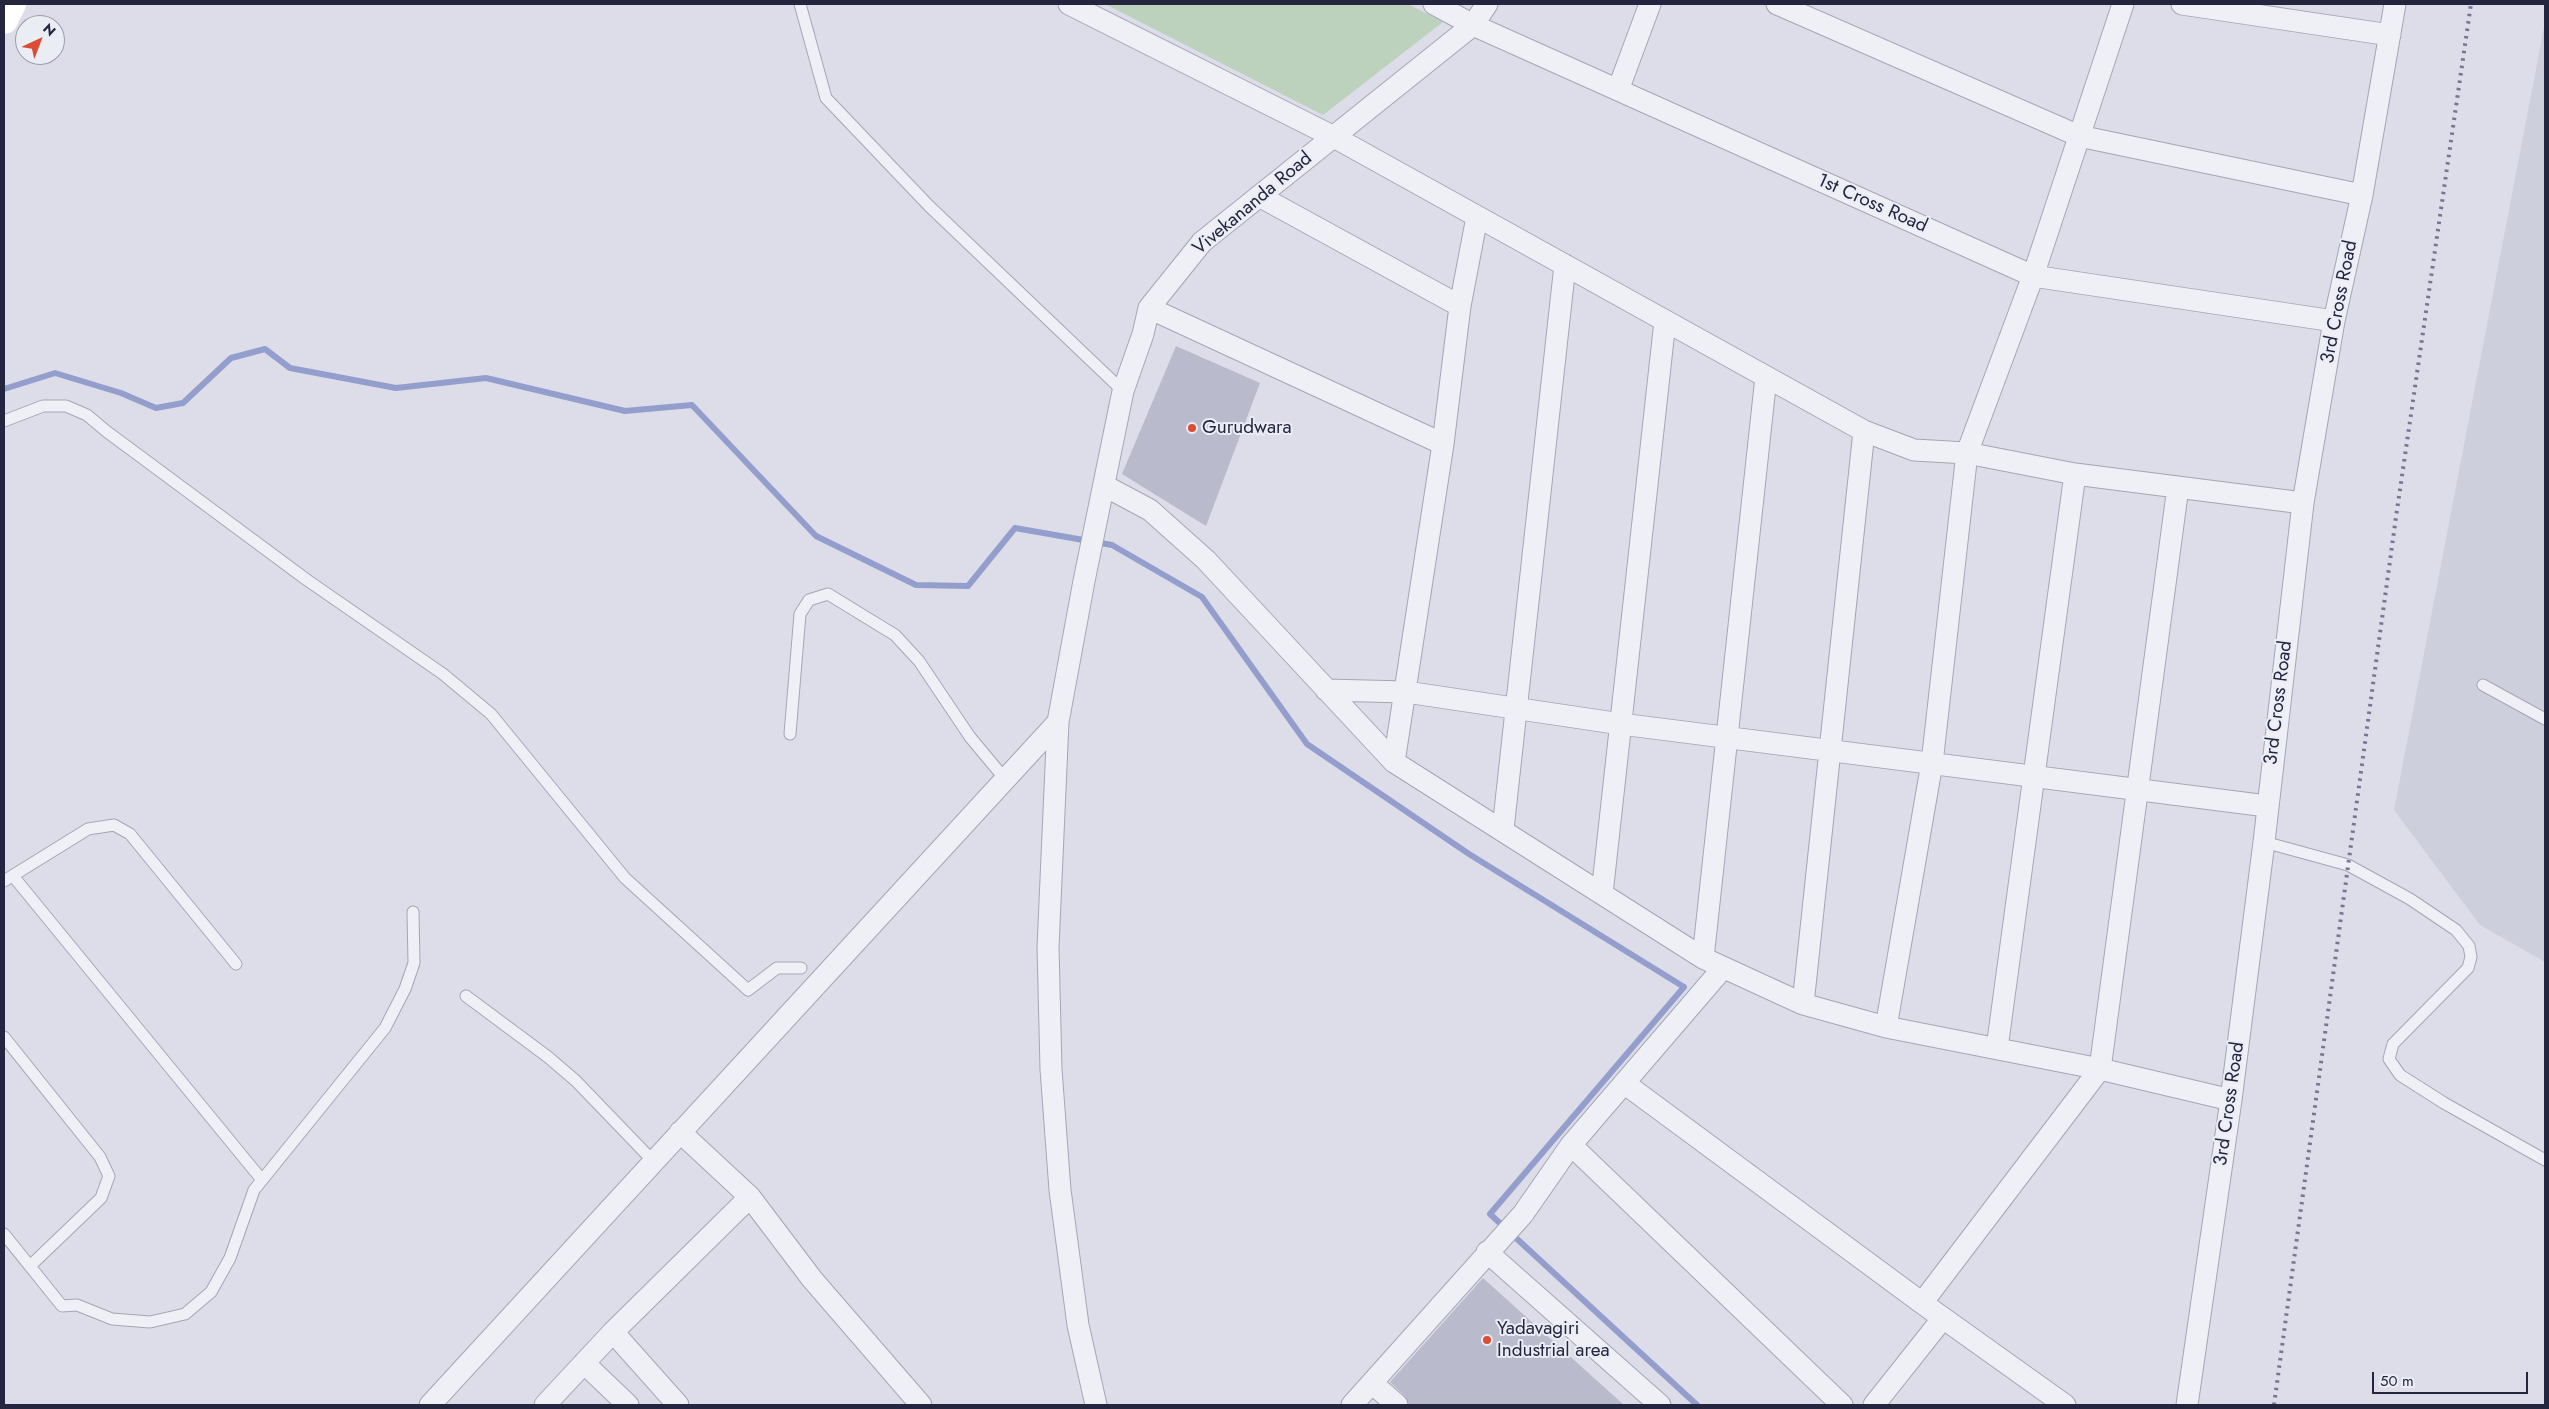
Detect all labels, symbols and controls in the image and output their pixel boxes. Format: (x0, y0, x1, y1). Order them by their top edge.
north arrow (15, 15, 65, 65)
text: N (39, 19, 60, 41)
street label: Vivekananda Road (1189, 148, 1317, 260)
street label: 1st Cross Road (1813, 170, 1931, 238)
street label: 3rd Cross Road (2317, 238, 2363, 366)
place label: Gurudwara (1202, 417, 1292, 439)
marker: Gurudwara (1186, 422, 1198, 434)
street label: 3rd Cross Road (2260, 640, 2298, 766)
street label: 3rd Cross Road (2210, 1041, 2250, 1167)
place label: Yadavagiri Industrial area (1497, 1318, 1610, 1362)
marker: Yadavagiri Industrial area (1481, 1334, 1493, 1346)
scale bar (2374, 1362, 2530, 1394)
text: 50 m (2380, 1370, 2414, 1392)

